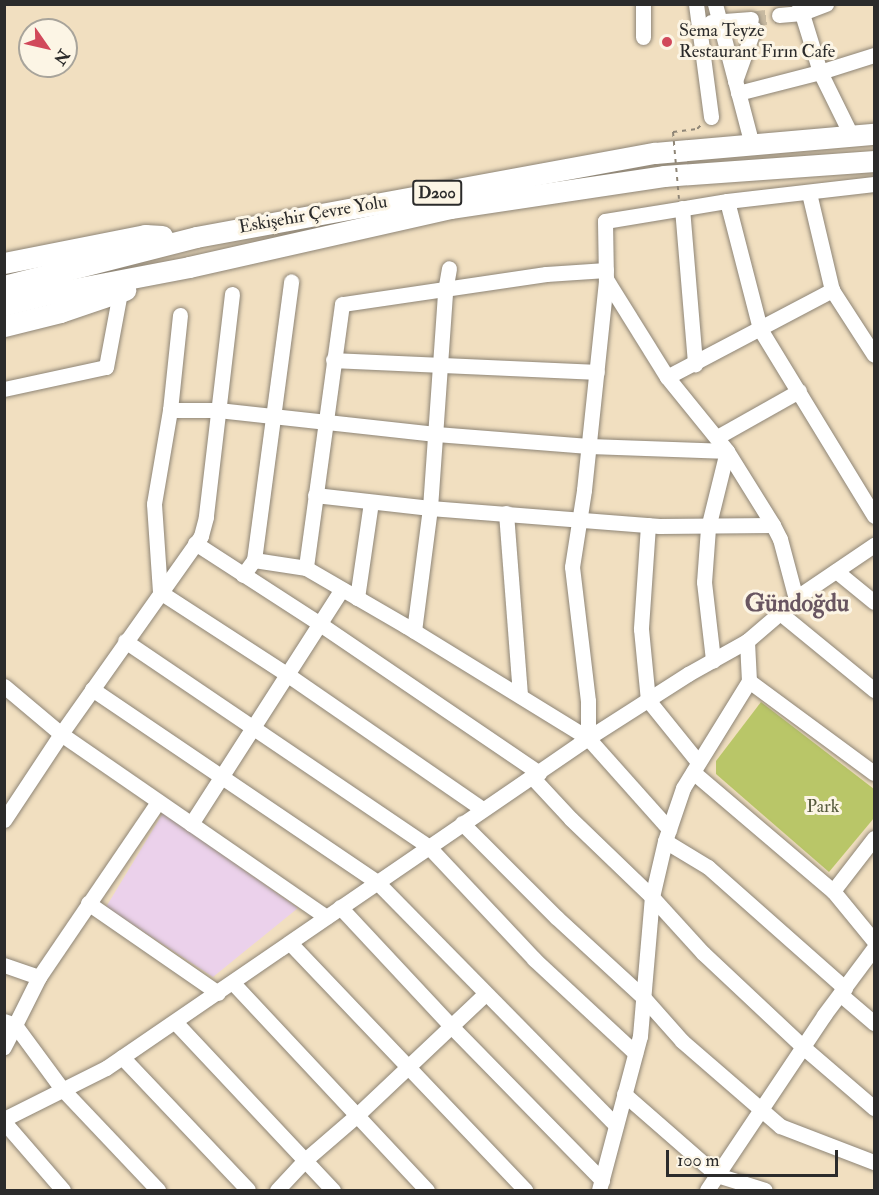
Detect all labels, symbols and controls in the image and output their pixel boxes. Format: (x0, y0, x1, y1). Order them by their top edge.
north arrow (18, 18, 78, 78)
place label: Sema Teyze Restaurant Fırın Cafe (679, 21, 835, 63)
marker: Sema Teyze Restaurant Fırın Cafe (660, 35, 674, 49)
text: N (49, 45, 74, 68)
road number: D200 (412, 180, 462, 206)
street label: Eskişehir Çevre Yolu (237, 191, 389, 239)
district label: Gündoğdu (745, 590, 849, 618)
park label: Park (807, 796, 839, 818)
scale bar (669, 1138, 842, 1176)
text: 100 m (677, 1149, 720, 1172)

